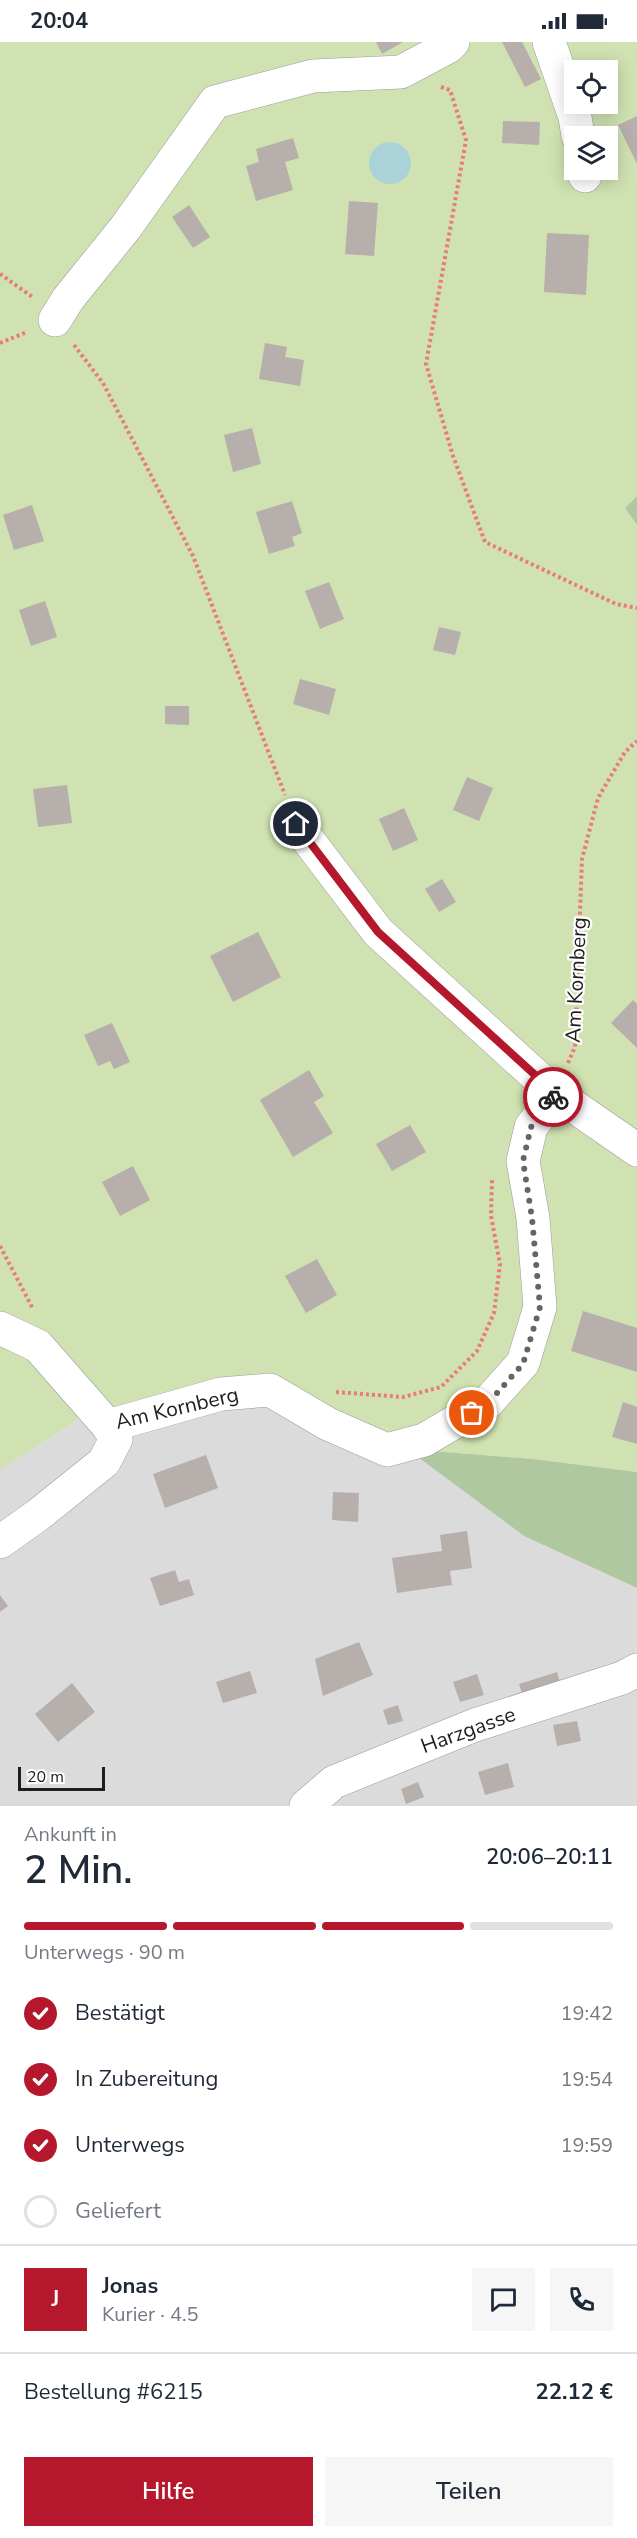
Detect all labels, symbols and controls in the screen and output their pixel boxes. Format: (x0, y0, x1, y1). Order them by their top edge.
text: 20:04 (30, 6, 88, 36)
map controls (564, 60, 618, 180)
button: locate (564, 60, 618, 114)
button: layers (564, 126, 618, 180)
pin (270, 798, 321, 849)
icon: home (279, 807, 312, 840)
street label: Am Kornberg (559, 916, 593, 1044)
courier (523, 1067, 583, 1127)
icon: bike (537, 1081, 570, 1114)
street label: Am Kornberg (113, 1380, 241, 1436)
pin (446, 1387, 497, 1438)
icon: bag (455, 1396, 488, 1429)
street label: Harzgasse (417, 1700, 519, 1760)
scale bar (18, 1764, 105, 1792)
text: 20 m (27, 1766, 64, 1788)
text: Ankunft in (24, 1821, 117, 1848)
text: 20:06–20:11 (486, 1842, 613, 1872)
text: 2 Min. (24, 1844, 132, 1897)
text: Unterwegs · 90 m (24, 1939, 185, 1966)
icon: check (24, 1997, 57, 2030)
text: Bestätigt (75, 1998, 165, 2028)
text: 19:42 (560, 2000, 613, 2027)
icon: check (24, 2063, 57, 2096)
text: In Zubereitung (75, 2064, 218, 2094)
text: 19:54 (560, 2066, 613, 2093)
icon: check (24, 2129, 57, 2162)
text: Unterwegs (75, 2130, 185, 2160)
text: 19:59 (560, 2132, 613, 2159)
text: Geliefert (75, 2196, 161, 2226)
button: chat (472, 2268, 535, 2331)
button: phone (550, 2268, 613, 2331)
text: Jonas (102, 2271, 158, 2301)
text: J (52, 2284, 59, 2314)
text: Kurier · 4.5 (102, 2301, 199, 2328)
text: Bestellung #6215 (24, 2377, 203, 2407)
text: 22.12 € (536, 2377, 613, 2407)
button: Hilfe (24, 2457, 313, 2526)
button: Teilen (325, 2457, 613, 2526)

